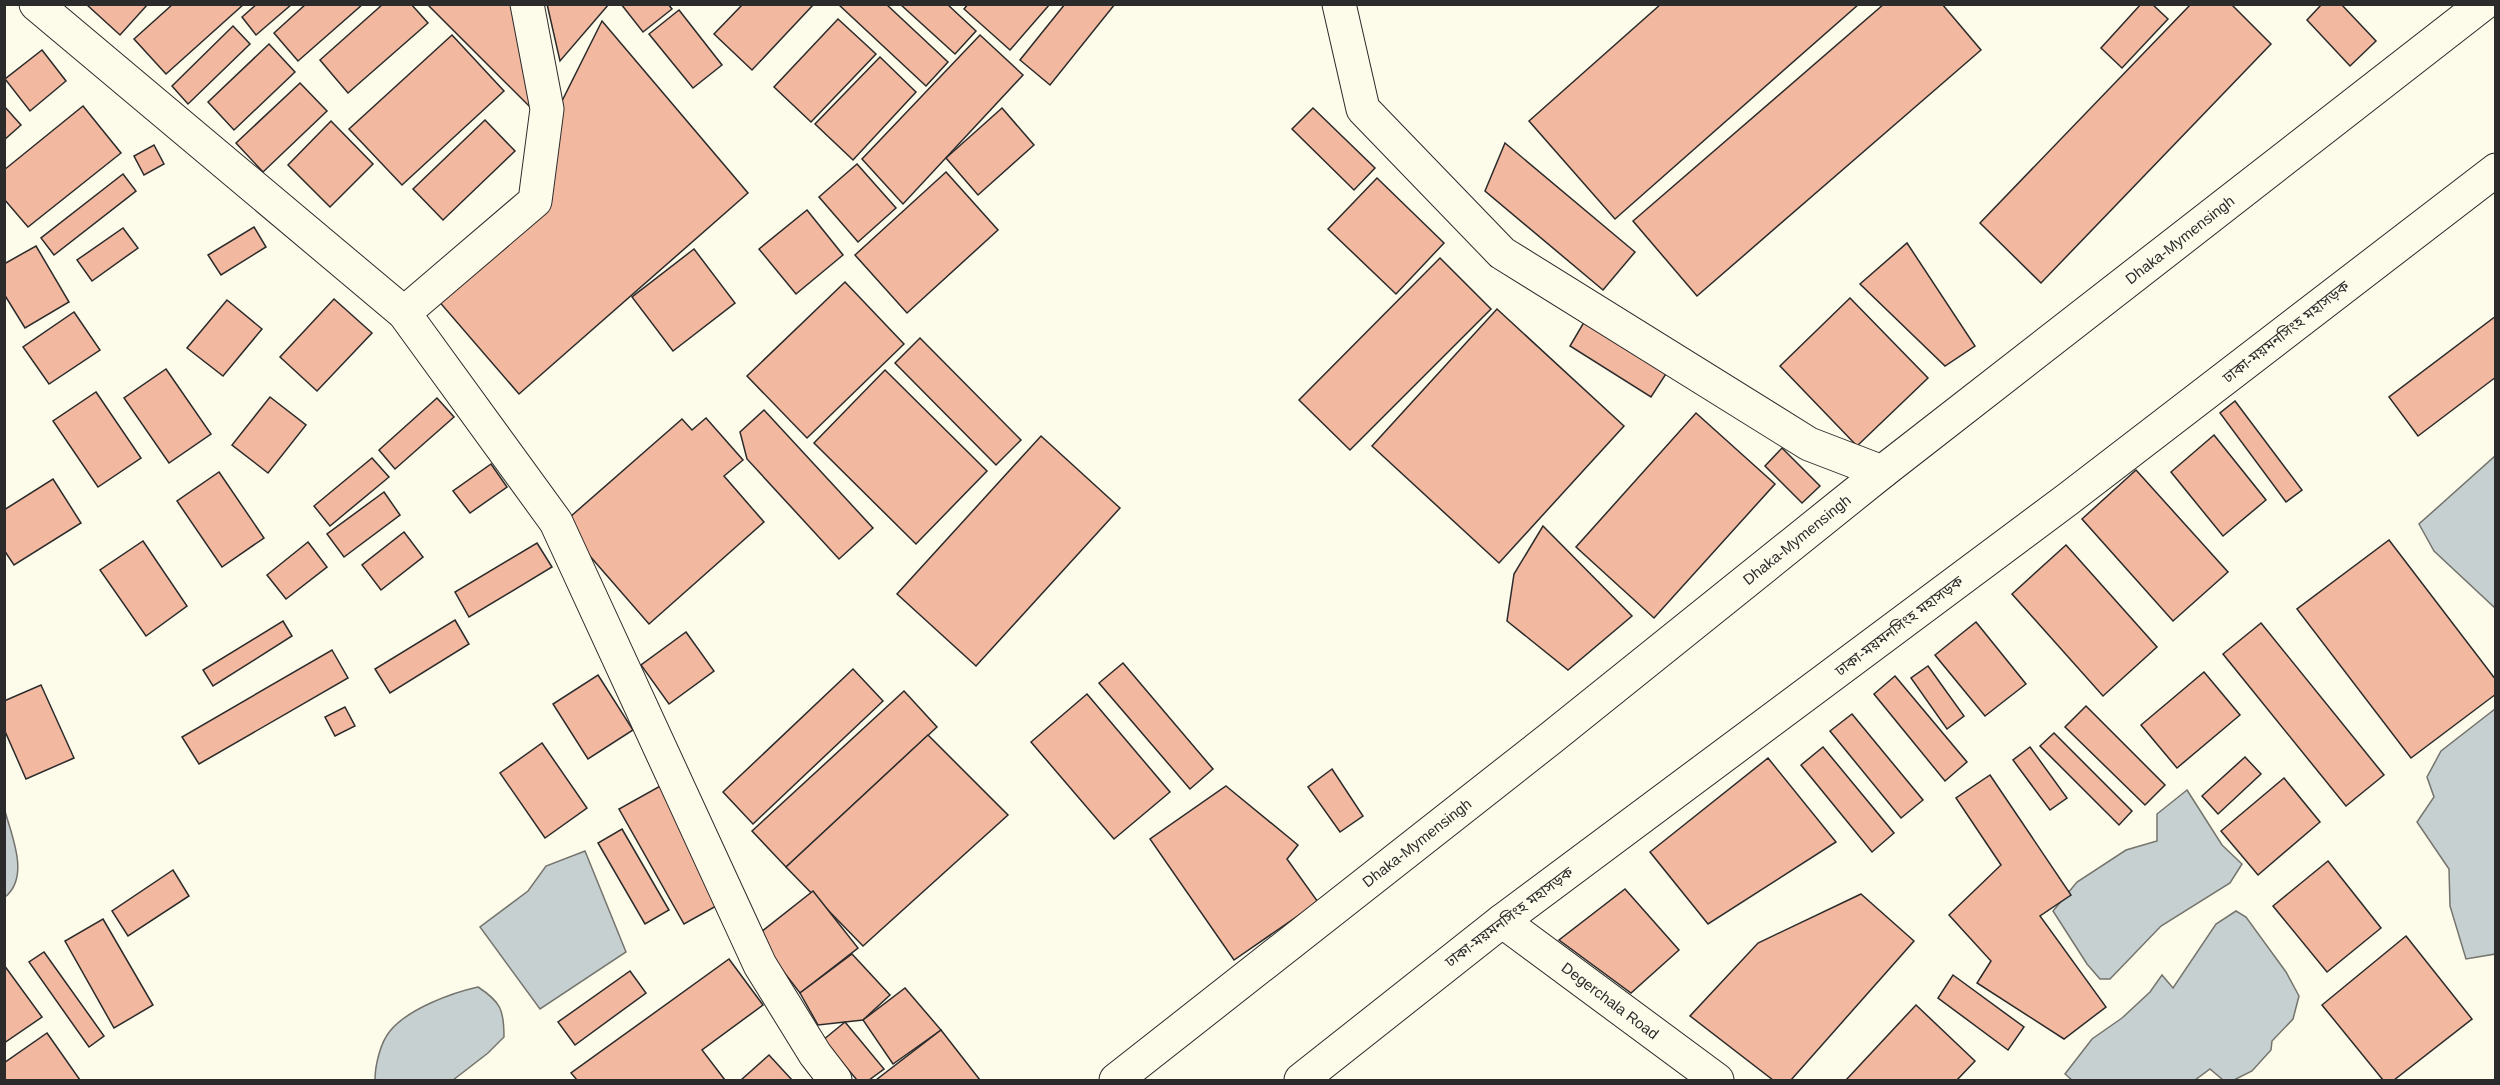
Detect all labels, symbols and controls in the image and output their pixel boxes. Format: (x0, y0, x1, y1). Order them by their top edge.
street label: Dhaka-Mymensingh (2122, 192, 2237, 287)
street label: ঢাকা-ময়মনসিংহ মহাসড়ক (2218, 277, 2353, 387)
street label: Dhaka-Mymensingh (1740, 491, 1854, 588)
street label: ঢাকা-ময়মনসিংহ মহাসড়ক (1831, 571, 1967, 680)
street label: Dhaka-Mymensingh (1359, 795, 1474, 890)
street label: ঢাকা-ময়মনসিংহ মহাসড়ক (1441, 862, 1577, 971)
street label: Degerchala Road (1559, 959, 1662, 1043)

